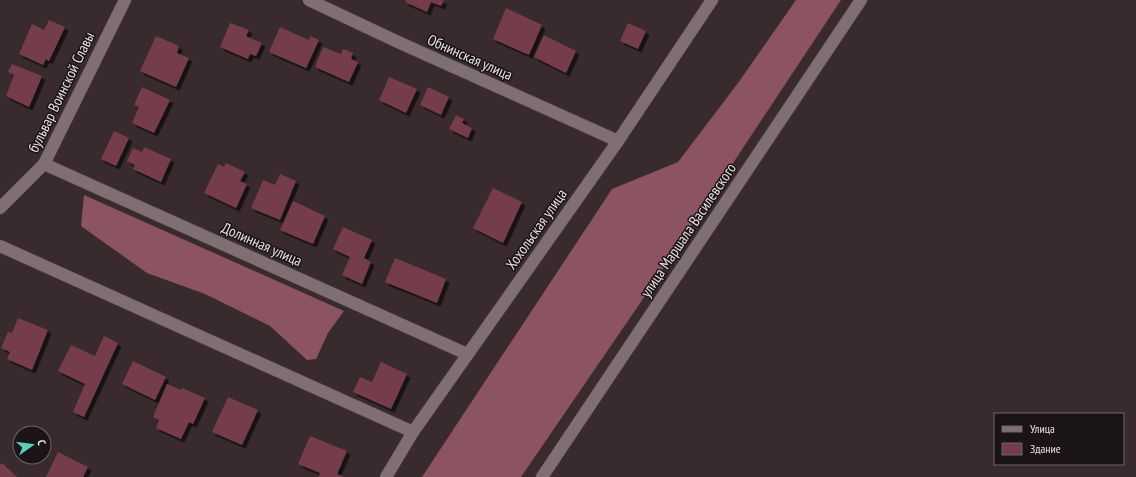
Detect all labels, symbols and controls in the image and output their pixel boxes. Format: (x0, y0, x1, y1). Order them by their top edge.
street label: бульвар Воинской Славы (24, 29, 98, 155)
street label: Обнинская улица (424, 30, 516, 84)
street label: улица Маршала Василевского (636, 159, 740, 301)
street label: Хохольская улица (501, 185, 571, 273)
street label: Долинная улица (219, 218, 305, 270)
legend (994, 413, 1124, 465)
text: Улица (1030, 421, 1055, 436)
north arrow (12, 425, 52, 465)
text: С (34, 438, 49, 447)
text: Здание (1030, 441, 1061, 456)

